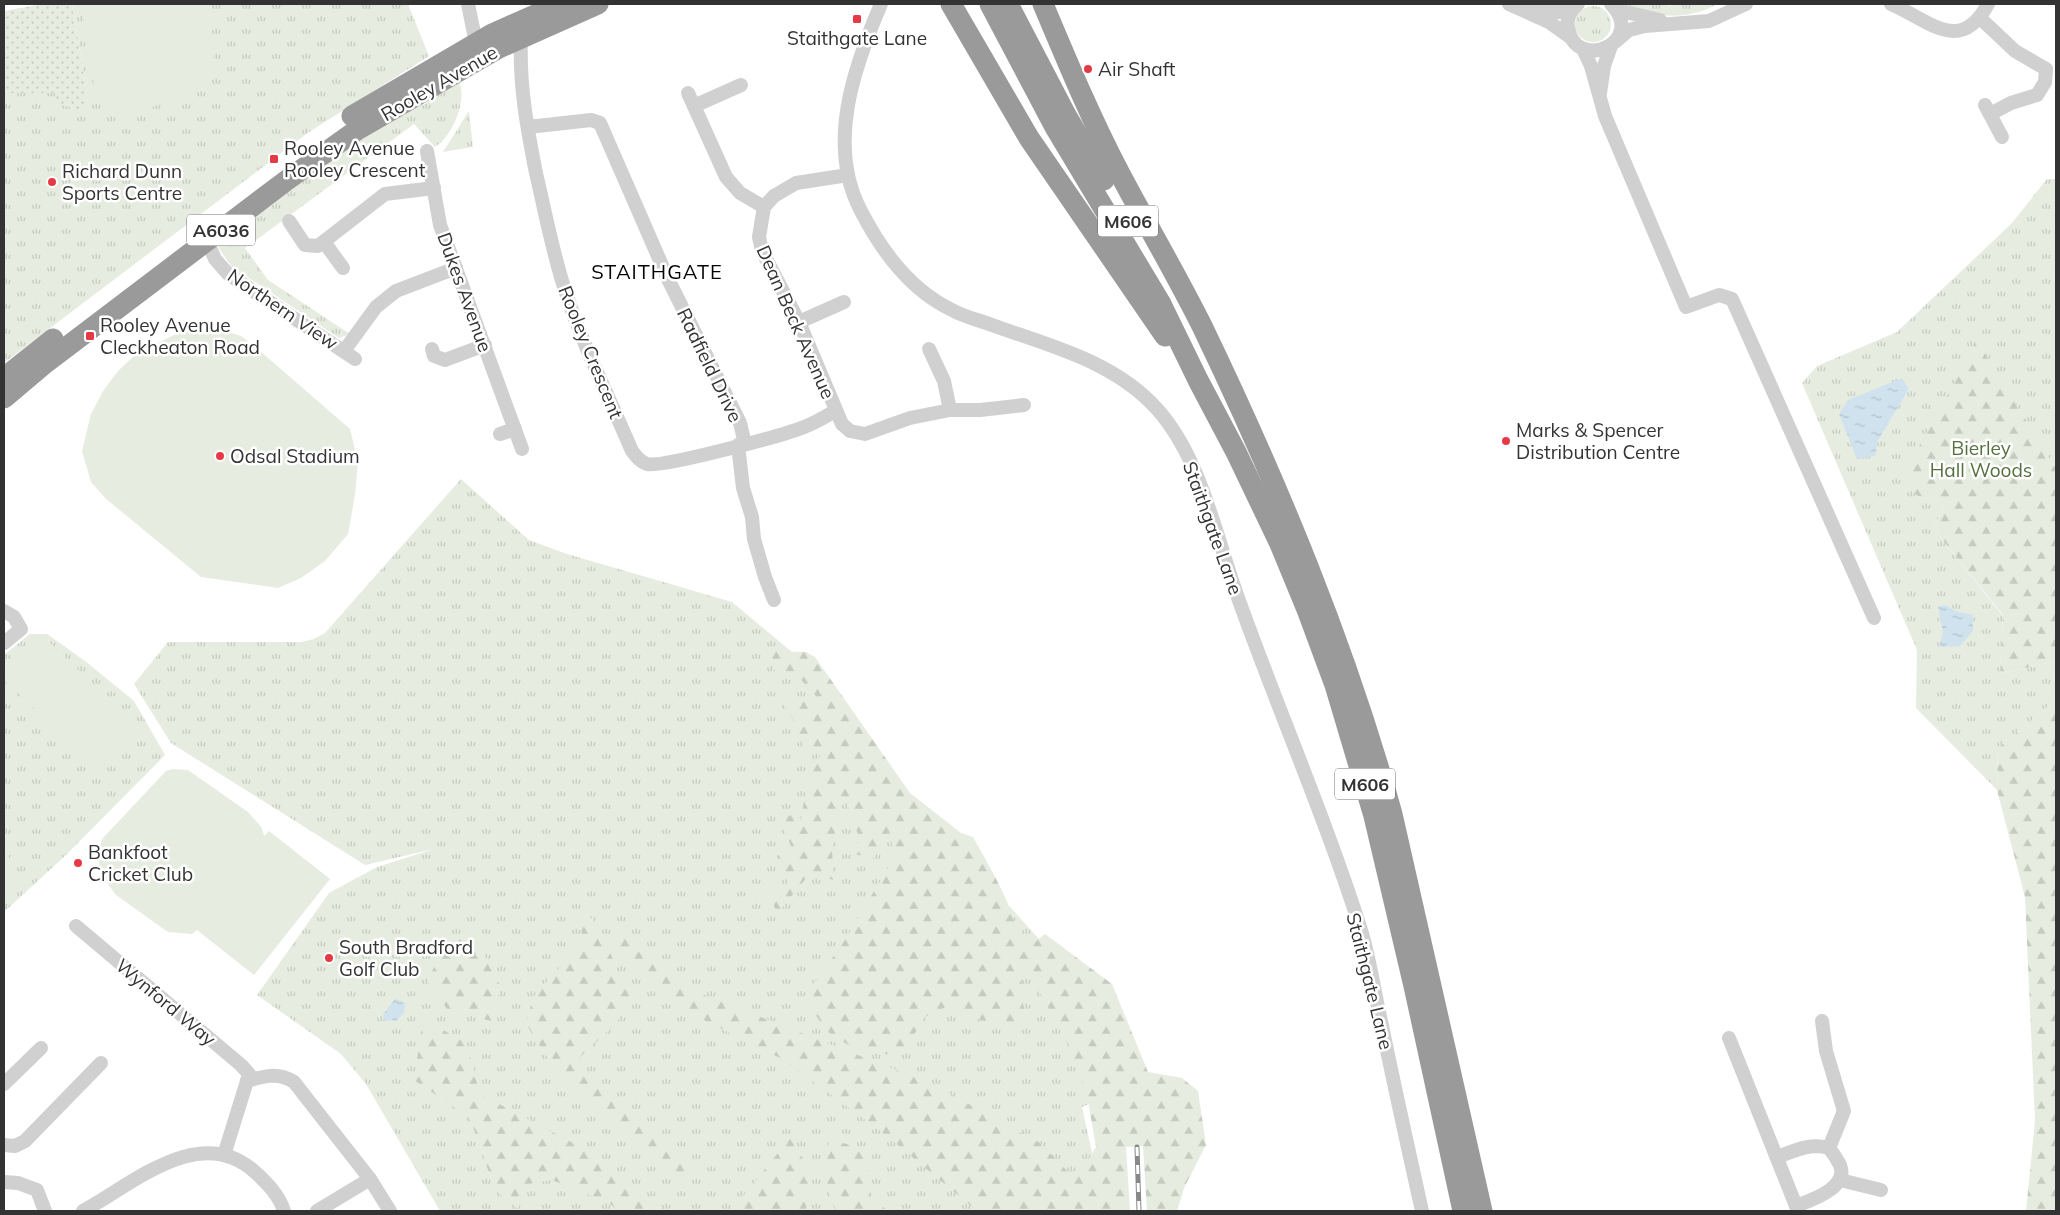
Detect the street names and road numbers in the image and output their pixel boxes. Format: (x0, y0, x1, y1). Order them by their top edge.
street label: Rooley Avenue (376, 40, 502, 126)
road number: M606 (1098, 206, 1158, 237)
road number: A6036 (187, 214, 255, 246)
street label: Dukes Avenue (432, 229, 498, 355)
street label: Dean Beck Avenue (751, 241, 841, 403)
street label: Northern View (223, 263, 343, 355)
street label: Rooley Crescent (553, 282, 629, 422)
street label: Radfield Drive (672, 304, 748, 426)
street label: Staithgate Lane (1178, 458, 1248, 598)
road number: M606 (1335, 769, 1395, 800)
street label: Staithgate Lane (1341, 910, 1399, 1052)
street label: Wynford Way (111, 953, 221, 1051)

